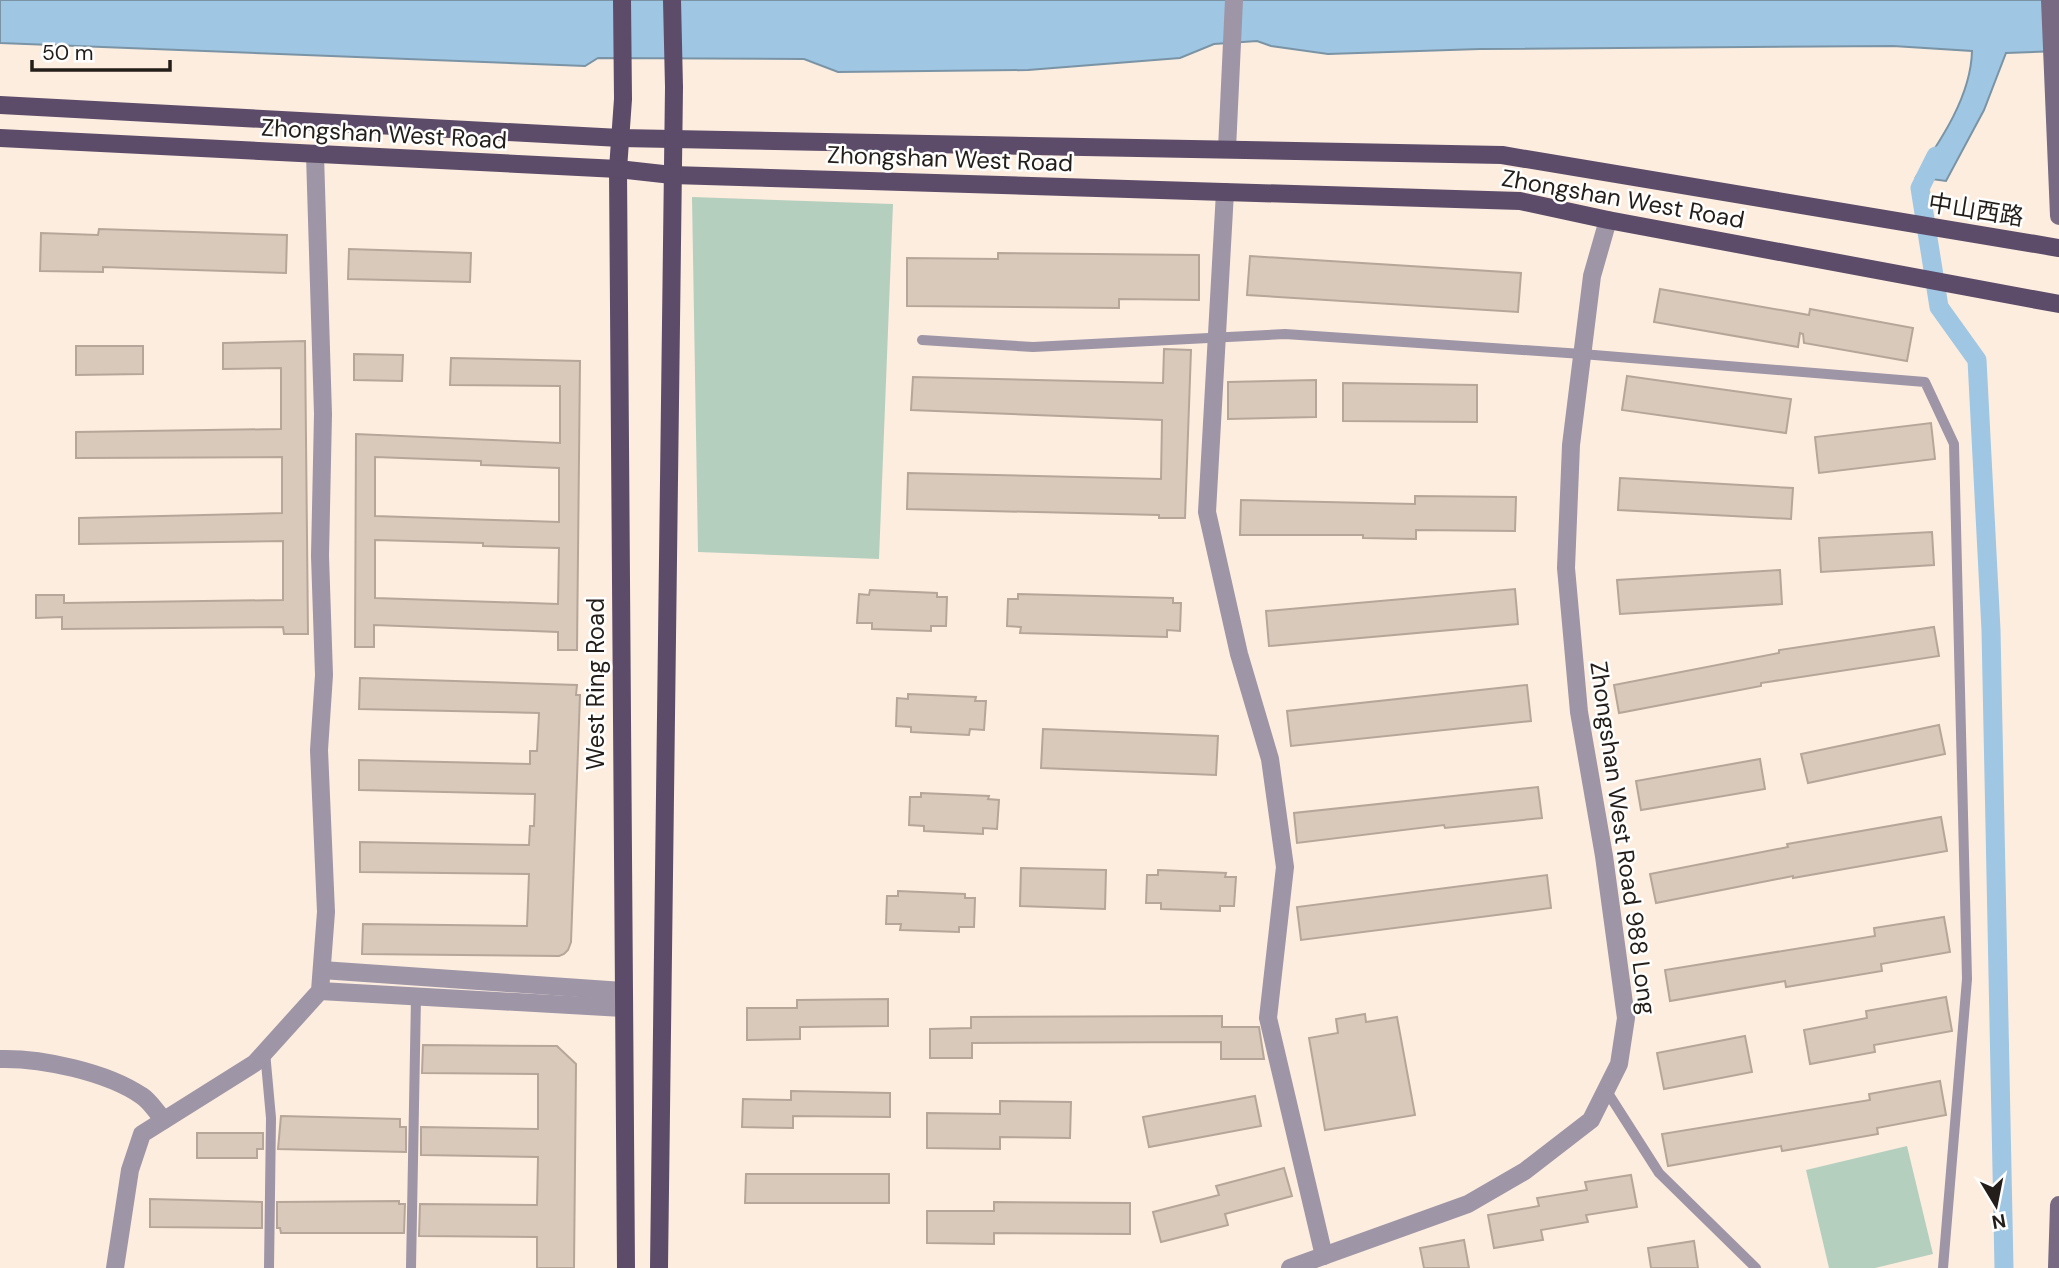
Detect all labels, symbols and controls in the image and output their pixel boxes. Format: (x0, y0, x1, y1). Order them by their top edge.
scale bar (32, 28, 170, 72)
text: 50 m (42, 39, 93, 67)
street label: Zhongshan West Road (260, 112, 508, 155)
street label: Zhongshan West Road (827, 139, 1074, 178)
street label: Zhongshan West Road (1499, 162, 1747, 235)
street label: 中山西路 (1926, 187, 2026, 232)
street label: West Ring Road (580, 598, 611, 770)
street label: Zhongshan West Road 988 Long (1583, 659, 1664, 1016)
north arrow (1961, 1170, 2031, 1240)
text: N (1990, 1208, 2008, 1235)

